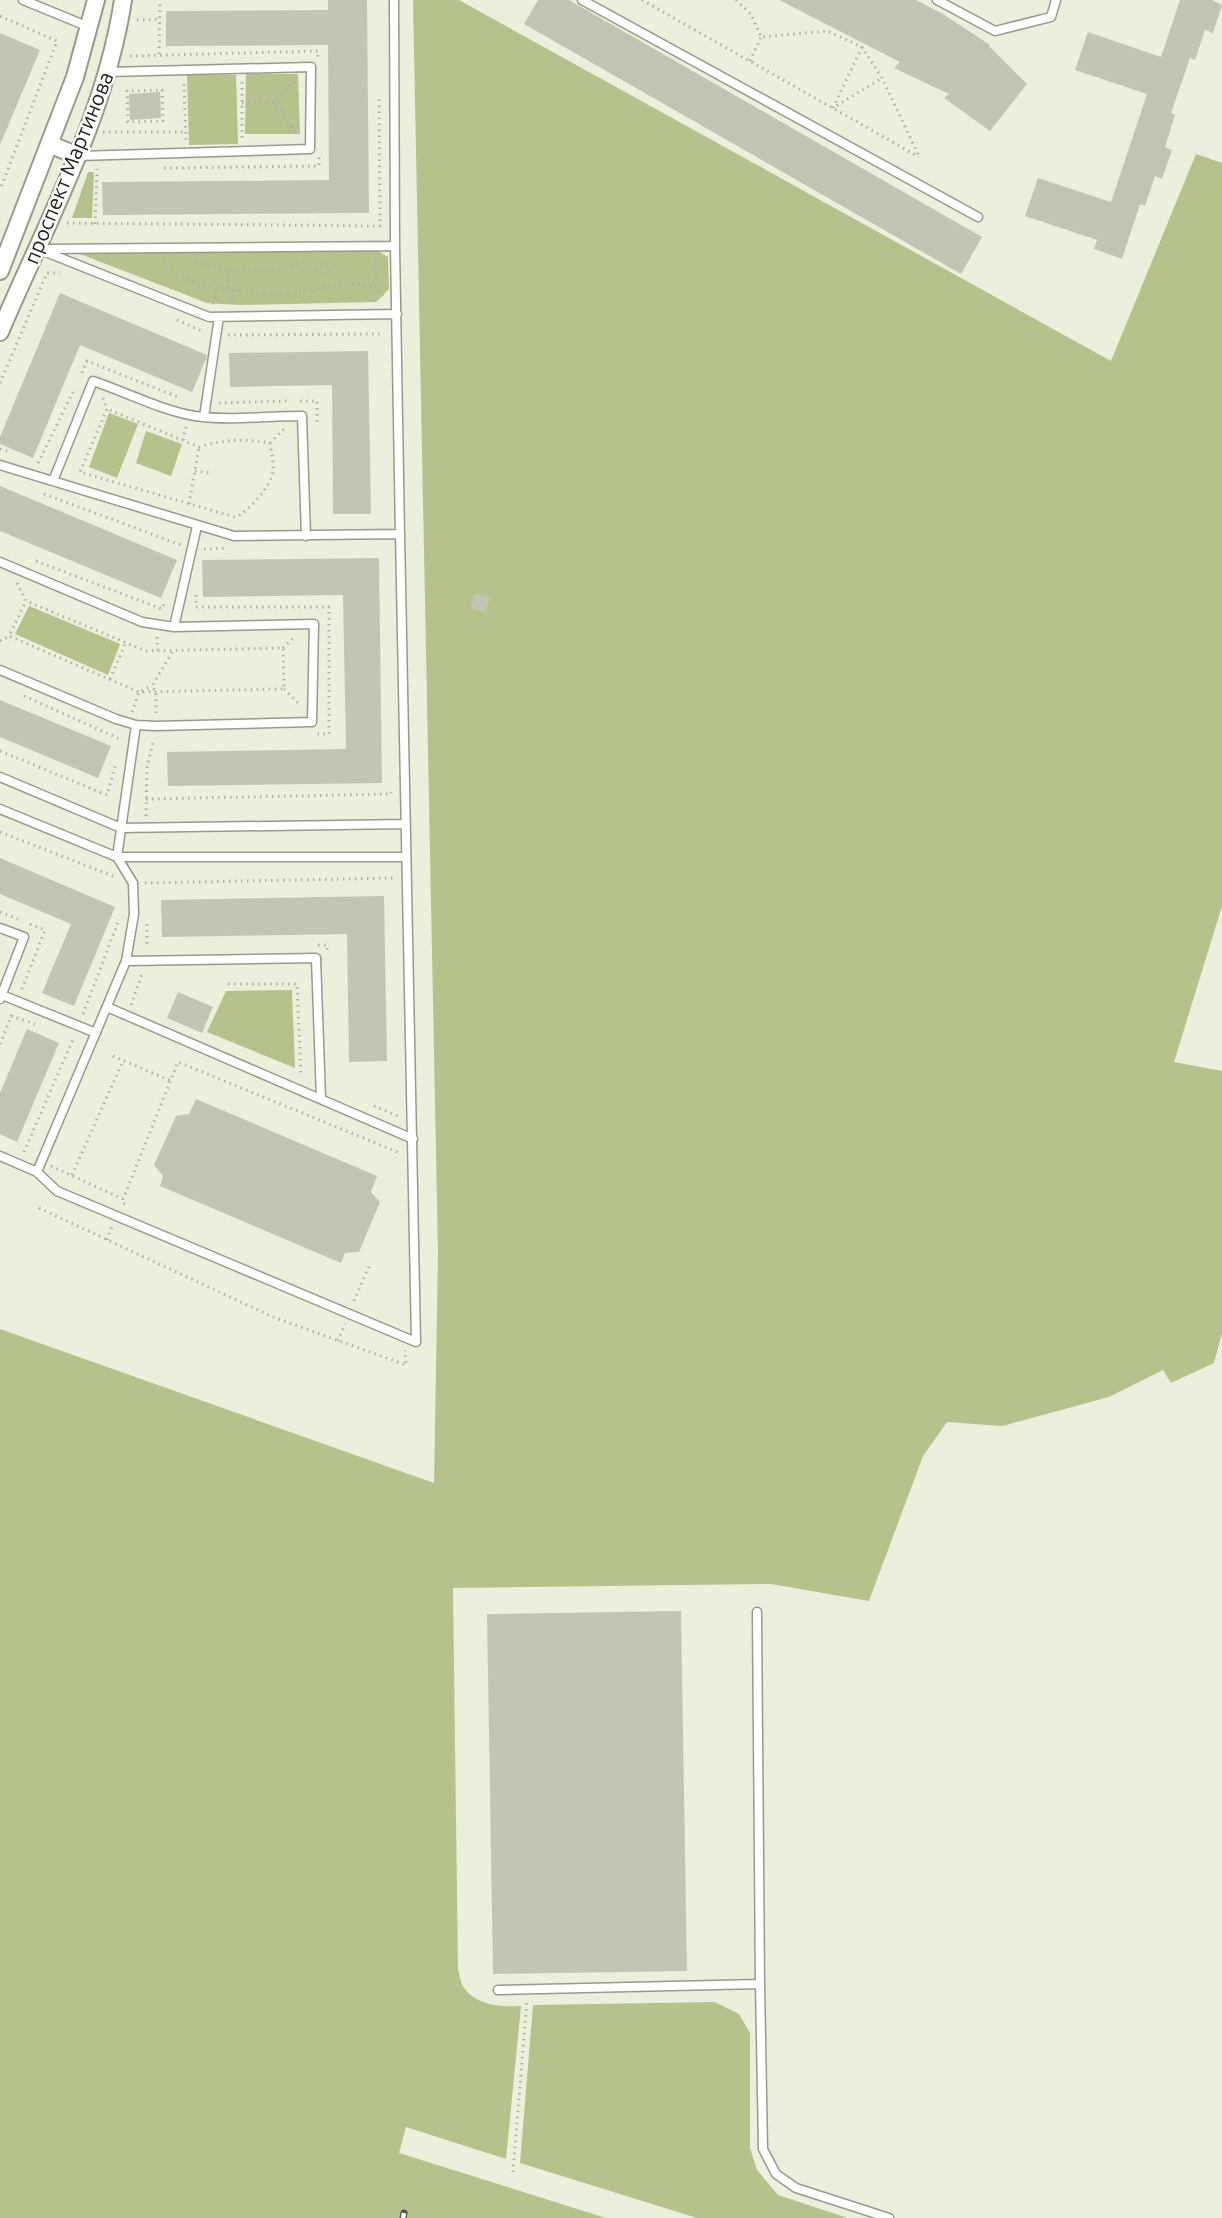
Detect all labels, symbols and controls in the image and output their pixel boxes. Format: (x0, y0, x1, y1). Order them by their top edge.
street label: проспект Мартинова (19, 68, 118, 267)

